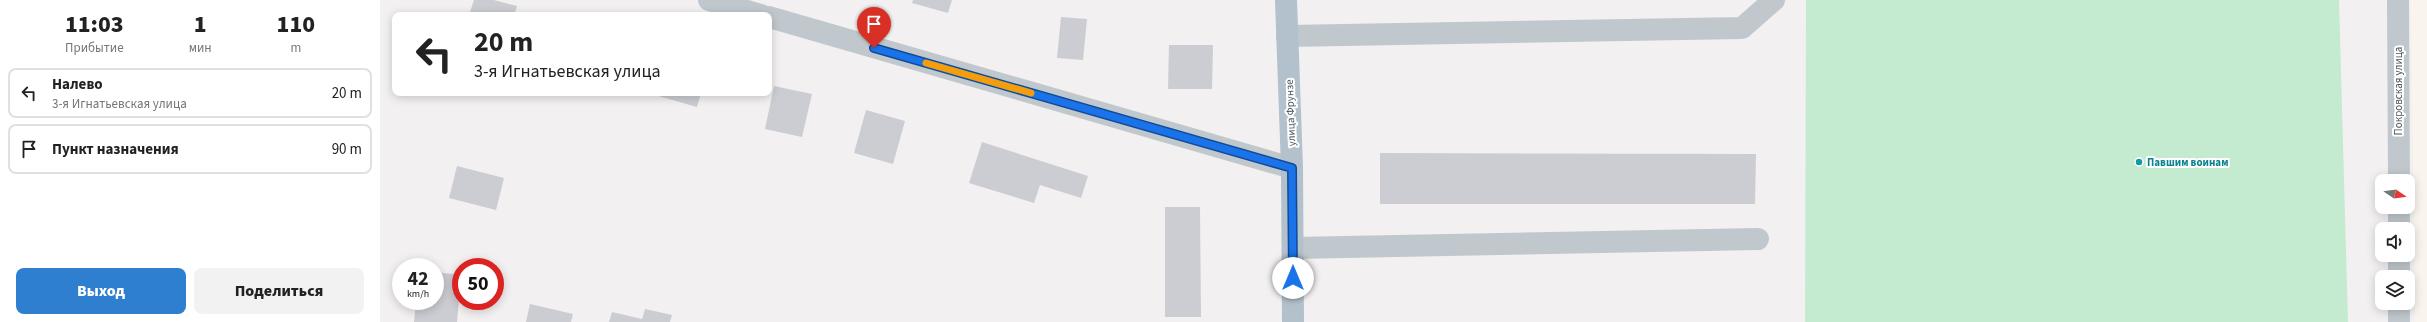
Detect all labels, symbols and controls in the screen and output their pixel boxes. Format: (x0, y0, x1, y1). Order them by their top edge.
text: 11:03 (65, 7, 124, 42)
text: 1 (194, 7, 207, 42)
text: 110 (277, 7, 315, 42)
pin (857, 7.0, 891, 48)
icon: arrive (863, 13, 885, 35)
text: 20 m (474, 22, 533, 62)
icon: left (408, 28, 460, 80)
text: Прибытие (65, 39, 124, 57)
text: мин (189, 39, 212, 57)
text: m (290, 39, 301, 57)
street label: Покровская улица (2391, 47, 2406, 135)
text: 3-я Игнатьевская улица (474, 59, 661, 84)
text: Налево (52, 74, 103, 95)
street label: улица Фрунзе (1282, 79, 1299, 147)
icon: left (18, 82, 40, 104)
text: 20 m (332, 83, 362, 104)
text: 3-я Игнатьевская улица (52, 95, 187, 113)
icon: arrive (18, 138, 40, 160)
text: Пункт назначения (52, 139, 179, 160)
text: 90 m (332, 139, 362, 160)
place label: Павшим воинам (2147, 155, 2228, 170)
marker: Павшим воинам (2134, 157, 2144, 167)
north arrow (2375, 174, 2415, 214)
map controls (2375, 174, 2415, 310)
button: sound (2375, 222, 2415, 262)
position arrow (1272, 257, 1314, 299)
speed limit sign: 50 (452, 258, 504, 310)
text: 42 (407, 265, 429, 293)
button: Выход (16, 268, 186, 314)
button: Поделиться (194, 268, 364, 314)
button: layers (2375, 270, 2415, 310)
text: km/h (407, 287, 429, 301)

